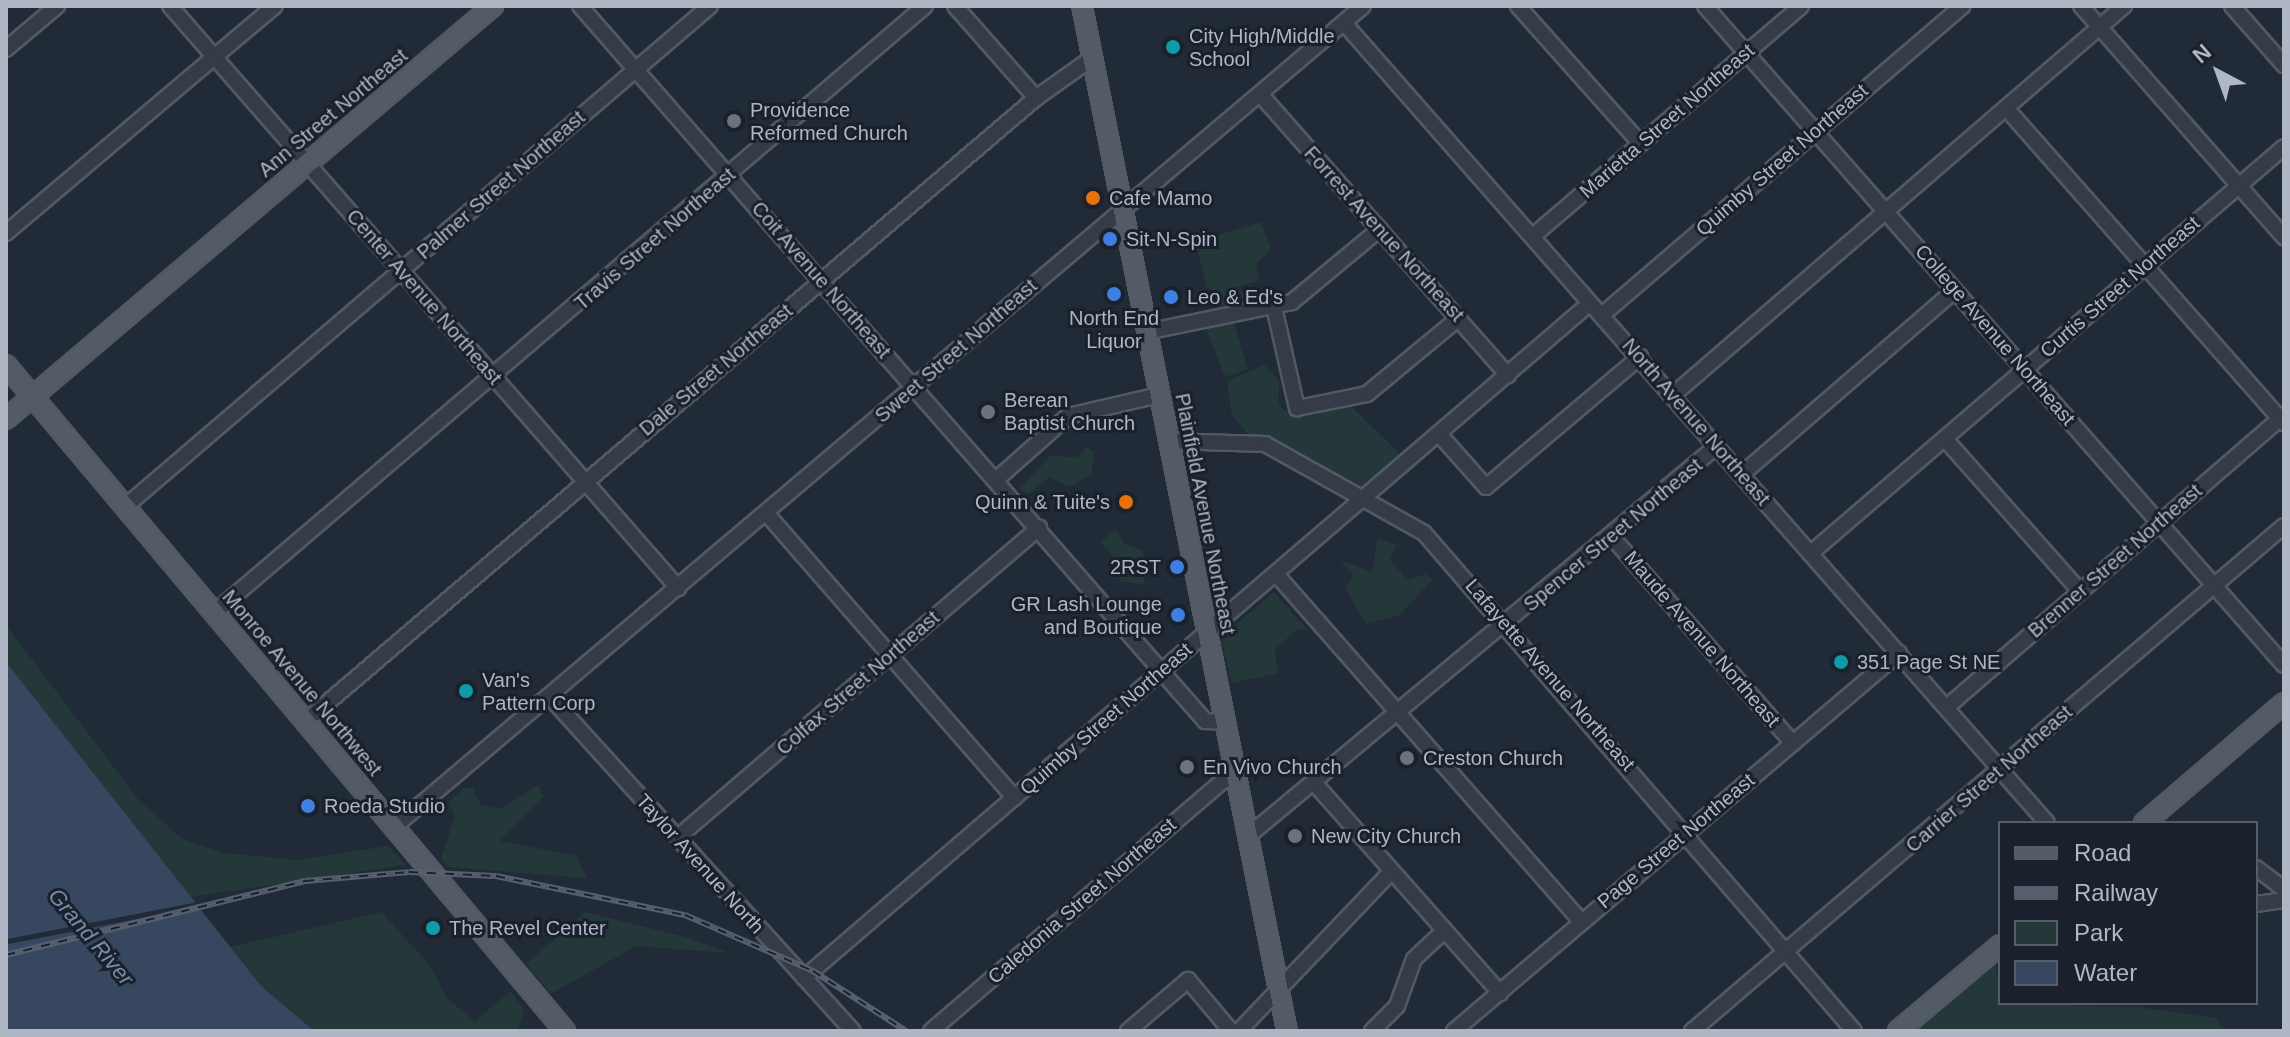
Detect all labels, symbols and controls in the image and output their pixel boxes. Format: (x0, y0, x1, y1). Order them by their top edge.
place label: City High/Middle School (1189, 24, 1335, 71)
north arrow (2178, 32, 2258, 112)
marker: City High/Middle School (1164, 38, 1182, 56)
street label: Marietta Street Northeast (1575, 39, 1759, 203)
text: N (2188, 39, 2216, 68)
street label: Ann Street Northeast (254, 44, 412, 182)
street label: Quimby Street Northeast (1691, 79, 1873, 241)
place label: Providence Reformed Church (750, 98, 908, 145)
street label: Palmer Street Northeast (412, 106, 590, 264)
marker: Providence Reformed Church (725, 112, 743, 130)
street label: Forrest Avenue Northeast (1299, 141, 1469, 327)
street label: Travis Street Northeast (570, 163, 740, 315)
place label: Cafe Mamo (1109, 186, 1212, 210)
marker: Cafe Mamo (1084, 189, 1102, 207)
street label: Coit Avenue Northeast (746, 196, 896, 364)
street label: Center Avenue Northeast (341, 204, 507, 390)
street label: Curtis Street Northeast (2035, 211, 2205, 363)
place label: Sit-N-Spin (1126, 227, 1217, 251)
marker: Sit-N-Spin (1101, 230, 1119, 248)
street label: College Avenue Northeast (1909, 239, 2081, 431)
street label: Sweet Street Northeast (870, 274, 1042, 428)
marker: North End Liquor (1105, 285, 1123, 303)
place label: Leo & Ed's (1187, 285, 1283, 309)
marker: Leo & Ed's (1162, 288, 1180, 306)
street label: Dale Street Northeast (635, 299, 797, 441)
place label: North End Liquor (1069, 306, 1159, 353)
street label: North Avenue Northeast (1617, 333, 1775, 511)
place label: Berean Baptist Church (1004, 388, 1135, 435)
street label: Plainfield Avenue Northeast (1170, 391, 1240, 637)
marker: Berean Baptist Church (979, 403, 997, 421)
street label: Spencer Street Northeast (1519, 453, 1707, 617)
street label: Brenner Street Northeast (2023, 479, 2207, 643)
place label: Quinn & Tuite's (975, 490, 1110, 514)
marker: Quinn & Tuite's (1117, 493, 1135, 511)
street label: Maude Avenue Northeast (1619, 546, 1785, 732)
place label: 2RST (1110, 555, 1161, 579)
marker: 2RST (1168, 558, 1186, 576)
street label: Lafayette Avenue Northeast (1460, 574, 1640, 776)
street label: Monroe Avenue Northwest (217, 585, 387, 781)
place label: GR Lash Lounge and Boutique (1011, 592, 1162, 639)
street label: Colfax Street Northeast (772, 606, 944, 760)
marker: GR Lash Lounge and Boutique (1169, 606, 1187, 624)
street label: Quimby Street Northeast (1015, 638, 1197, 800)
place label: 351 Page St NE (1857, 650, 2000, 674)
marker: 351 Page St NE (1832, 653, 1850, 671)
place label: Van's Pattern Corp (482, 668, 595, 715)
marker: Van's Pattern Corp (457, 682, 475, 700)
street label: Carrier Street Northeast (1901, 700, 2077, 858)
place label: Creston Church (1423, 746, 1563, 770)
marker: Creston Church (1398, 749, 1416, 767)
place label: En Vivo Church (1203, 755, 1342, 779)
marker: En Vivo Church (1178, 758, 1196, 776)
street label: Page Street Northeast (1592, 768, 1760, 914)
street label: Taylor Avenue North (631, 789, 769, 939)
place label: Roeda Studio (324, 794, 445, 818)
marker: Roeda Studio (299, 797, 317, 815)
street label: Caledonia Street Northeast (983, 813, 1181, 989)
legend (1998, 821, 2258, 1005)
place label: New City Church (1311, 824, 1461, 848)
marker: New City Church (1286, 827, 1304, 845)
text: Road (2074, 839, 2131, 866)
text: Railway (2074, 879, 2158, 906)
water label: Grand River (43, 883, 139, 991)
place label: The Revel Center (449, 916, 606, 940)
marker: The Revel Center (424, 919, 442, 937)
text: Park (2074, 919, 2123, 946)
text: Water (2074, 959, 2137, 986)

